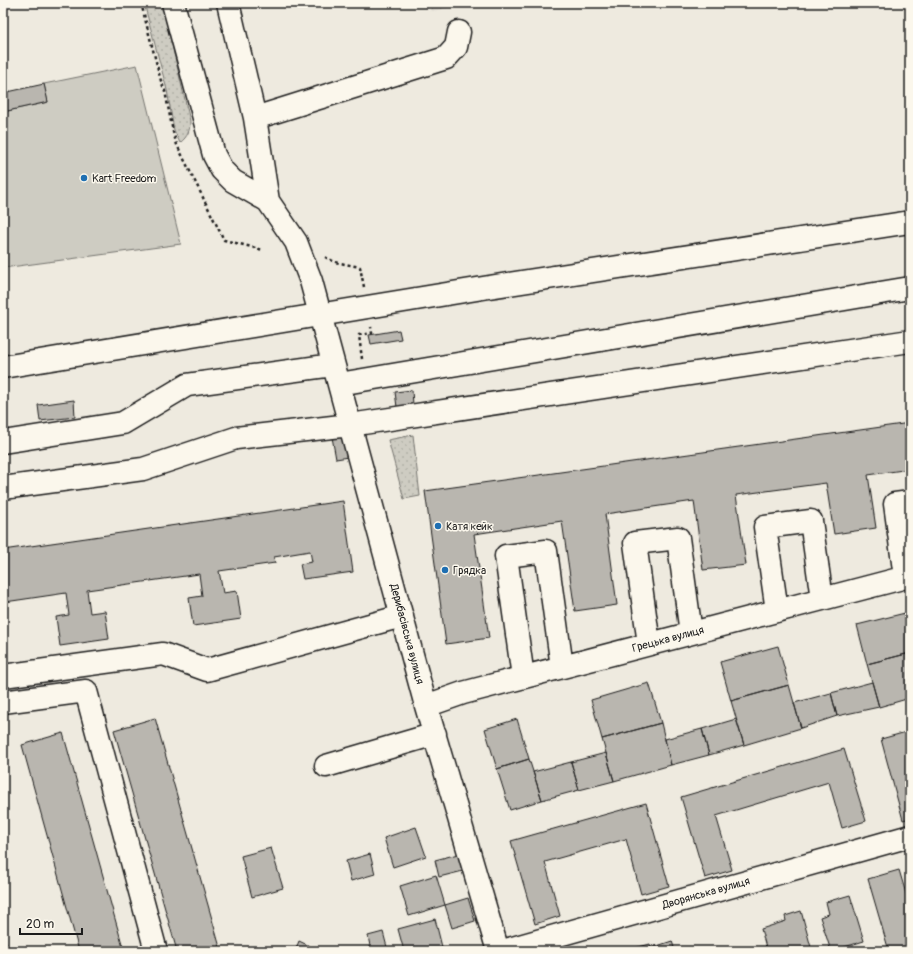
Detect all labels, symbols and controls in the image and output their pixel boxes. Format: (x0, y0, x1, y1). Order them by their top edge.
place label: Kart Freedom (92, 172, 156, 185)
marker: Kart Freedom (79, 173, 89, 183)
place label: Катя кейк (446, 520, 493, 533)
marker: Катя кейк (433, 521, 443, 531)
place label: Грядка (453, 564, 486, 577)
marker: Грядка (440, 565, 450, 575)
street label: Дерибасівська вулиця (387, 582, 427, 686)
street label: Грецька вулиця (631, 623, 705, 655)
street label: Дворянська вулиця (660, 874, 751, 912)
scale bar (20, 910, 82, 936)
text: 20 m (26, 917, 55, 932)

